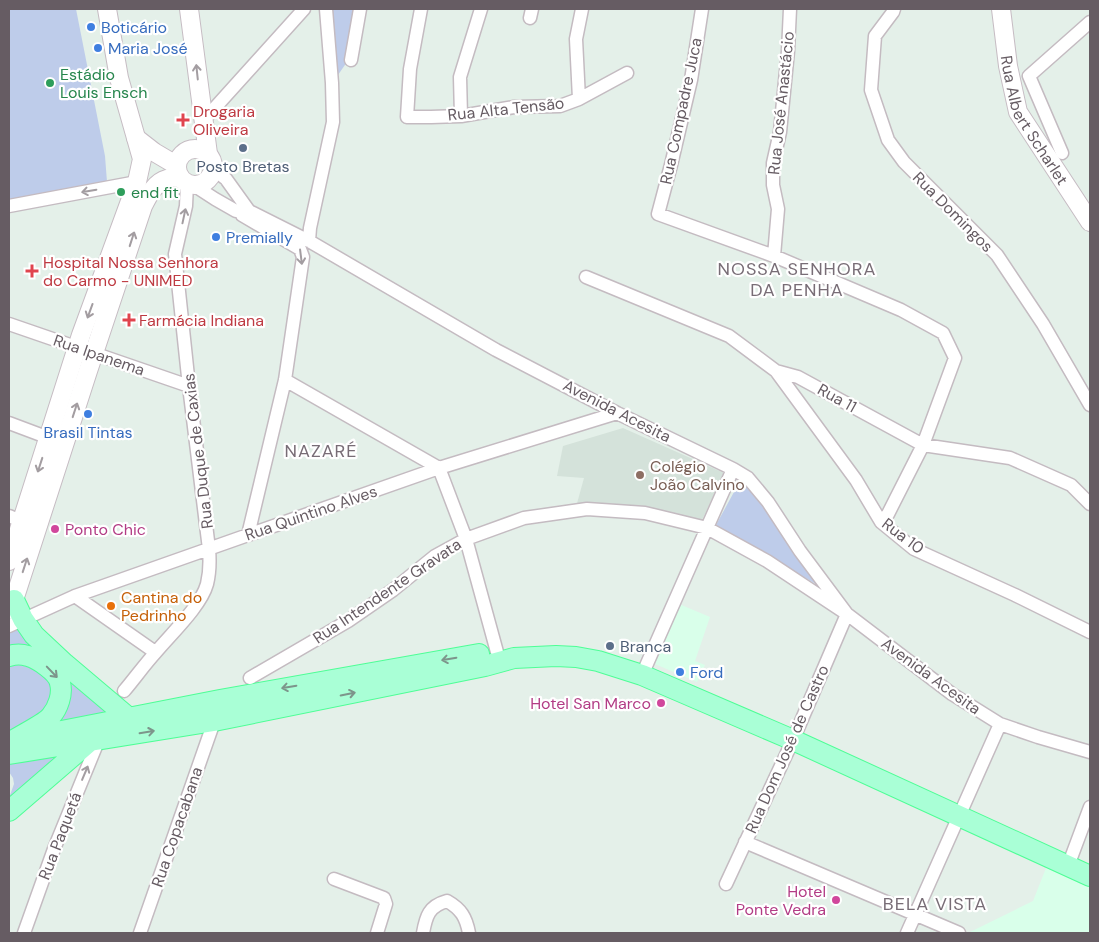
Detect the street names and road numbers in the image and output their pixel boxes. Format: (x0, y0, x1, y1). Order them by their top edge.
street label: Rua José Anastácio (763, 30, 799, 176)
street label: Rua Compadre Juca (655, 36, 707, 186)
street label: Rua Albert Scharlet (996, 54, 1073, 189)
street label: Rua Alta Tensão (447, 92, 565, 126)
street label: Rua Domingos (908, 167, 998, 257)
street label: Rua Ipanema (51, 330, 147, 380)
street label: Rua Duque de Caxias (178, 372, 218, 530)
street label: Avenida Acesita (560, 375, 674, 447)
street label: Rua 11 (814, 379, 860, 417)
street label: Rua Quintino Alves (242, 481, 380, 545)
street label: Rua 10 (878, 513, 928, 559)
street label: Rua Intendente Gravata (309, 534, 465, 648)
street label: Avenida Acesita (877, 633, 985, 719)
street label: Rua Dom José de Castro (740, 662, 834, 836)
street label: Rua Copacabana (147, 764, 207, 890)
street label: Rua Paquetá (34, 789, 86, 883)

